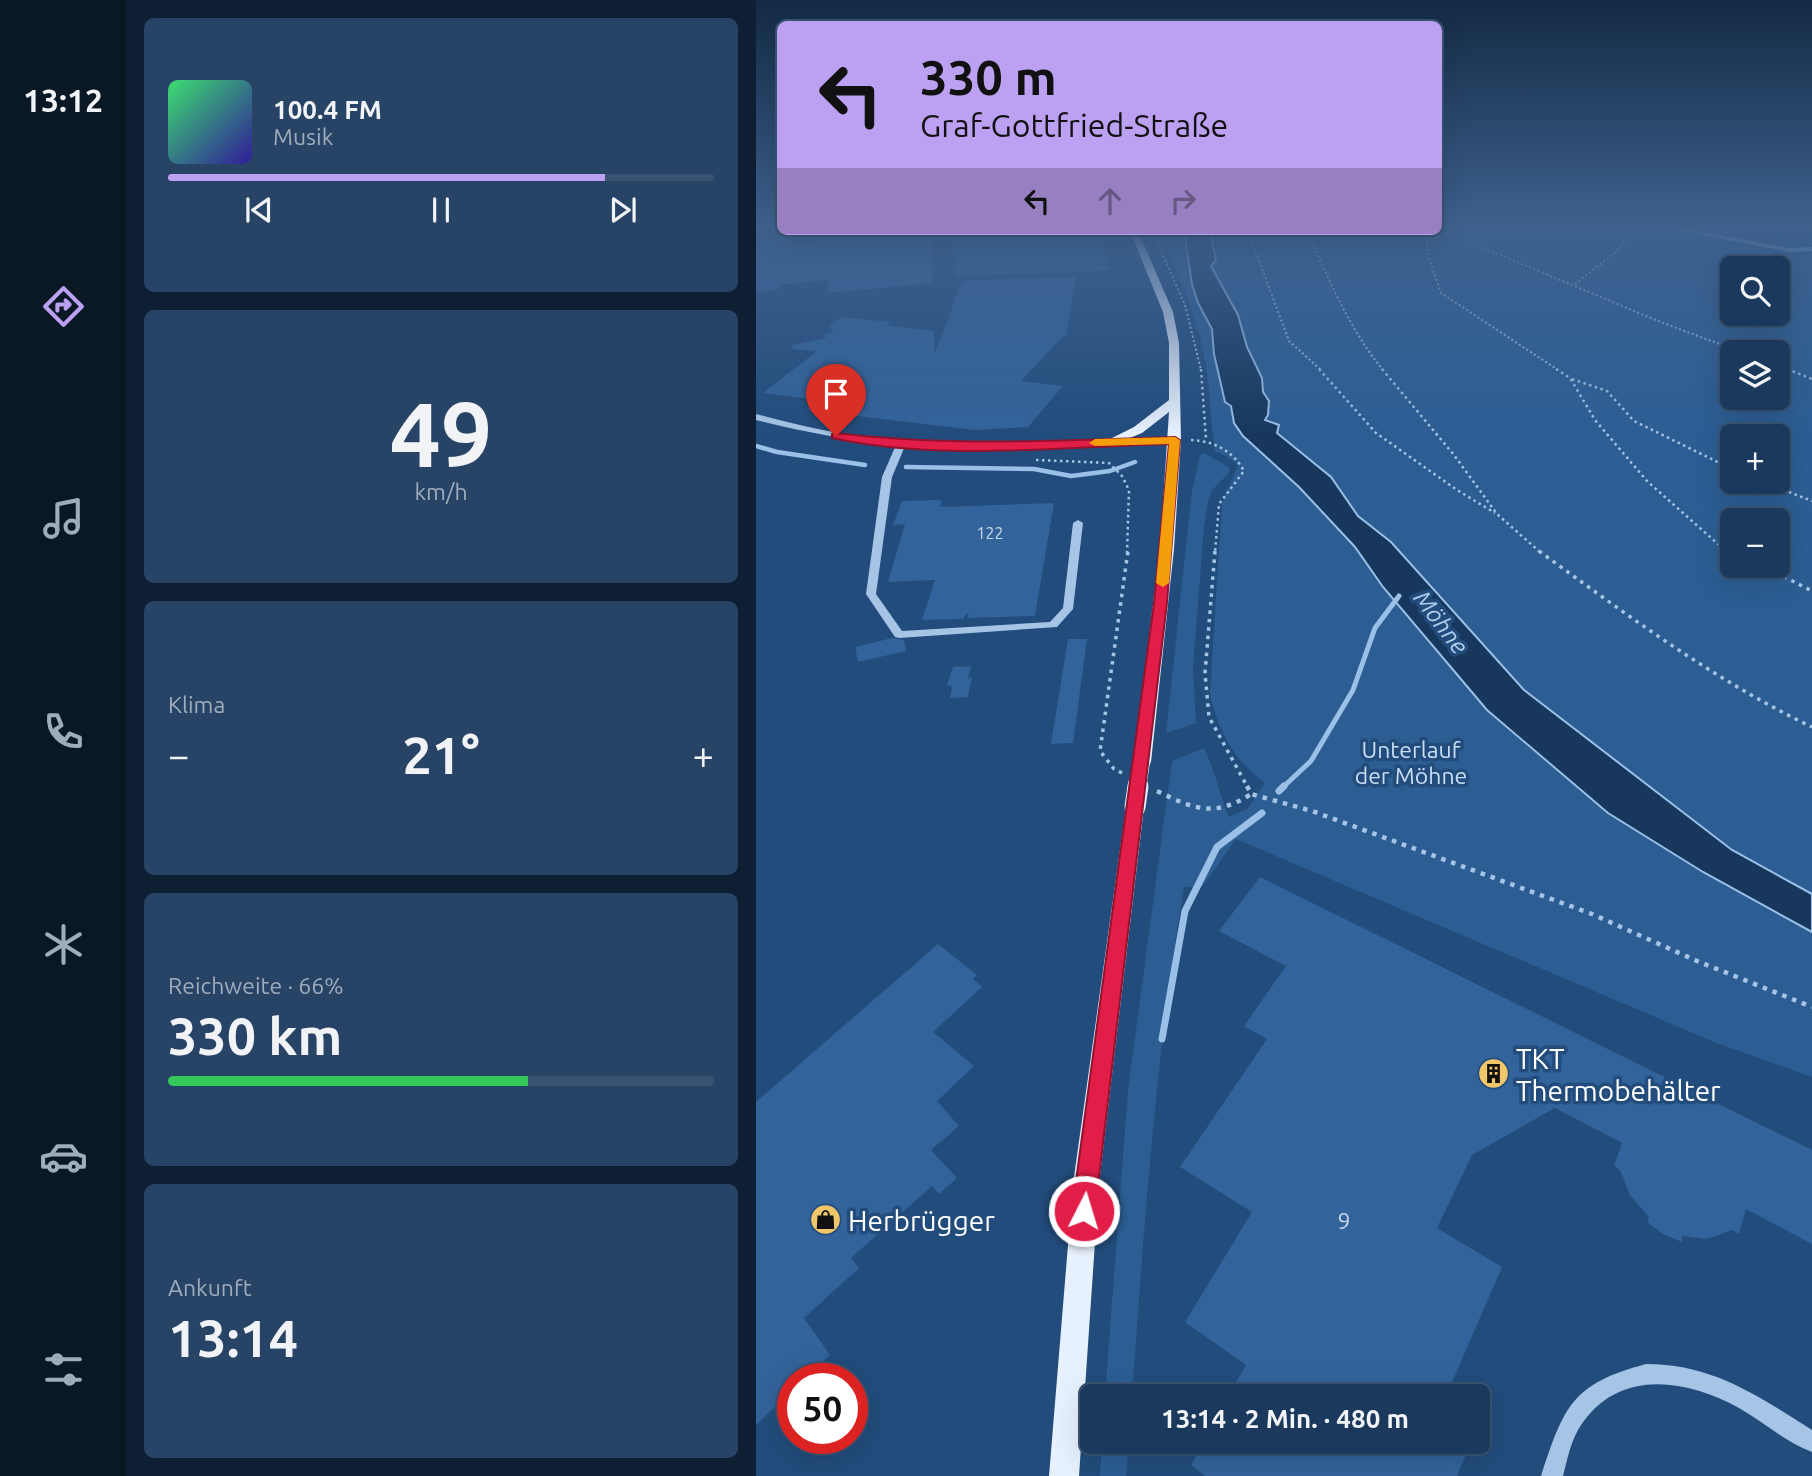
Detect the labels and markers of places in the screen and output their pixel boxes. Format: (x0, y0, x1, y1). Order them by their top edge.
pin (806, 364, 866, 436)
place label: TKT Thermobehälter (1516, 1043, 1721, 1106)
building icon: TKT Thermobehälter (1476, 1057, 1510, 1091)
shop icon: Herbrügger (808, 1203, 842, 1237)
place label: Herbrügger (848, 1205, 995, 1236)

